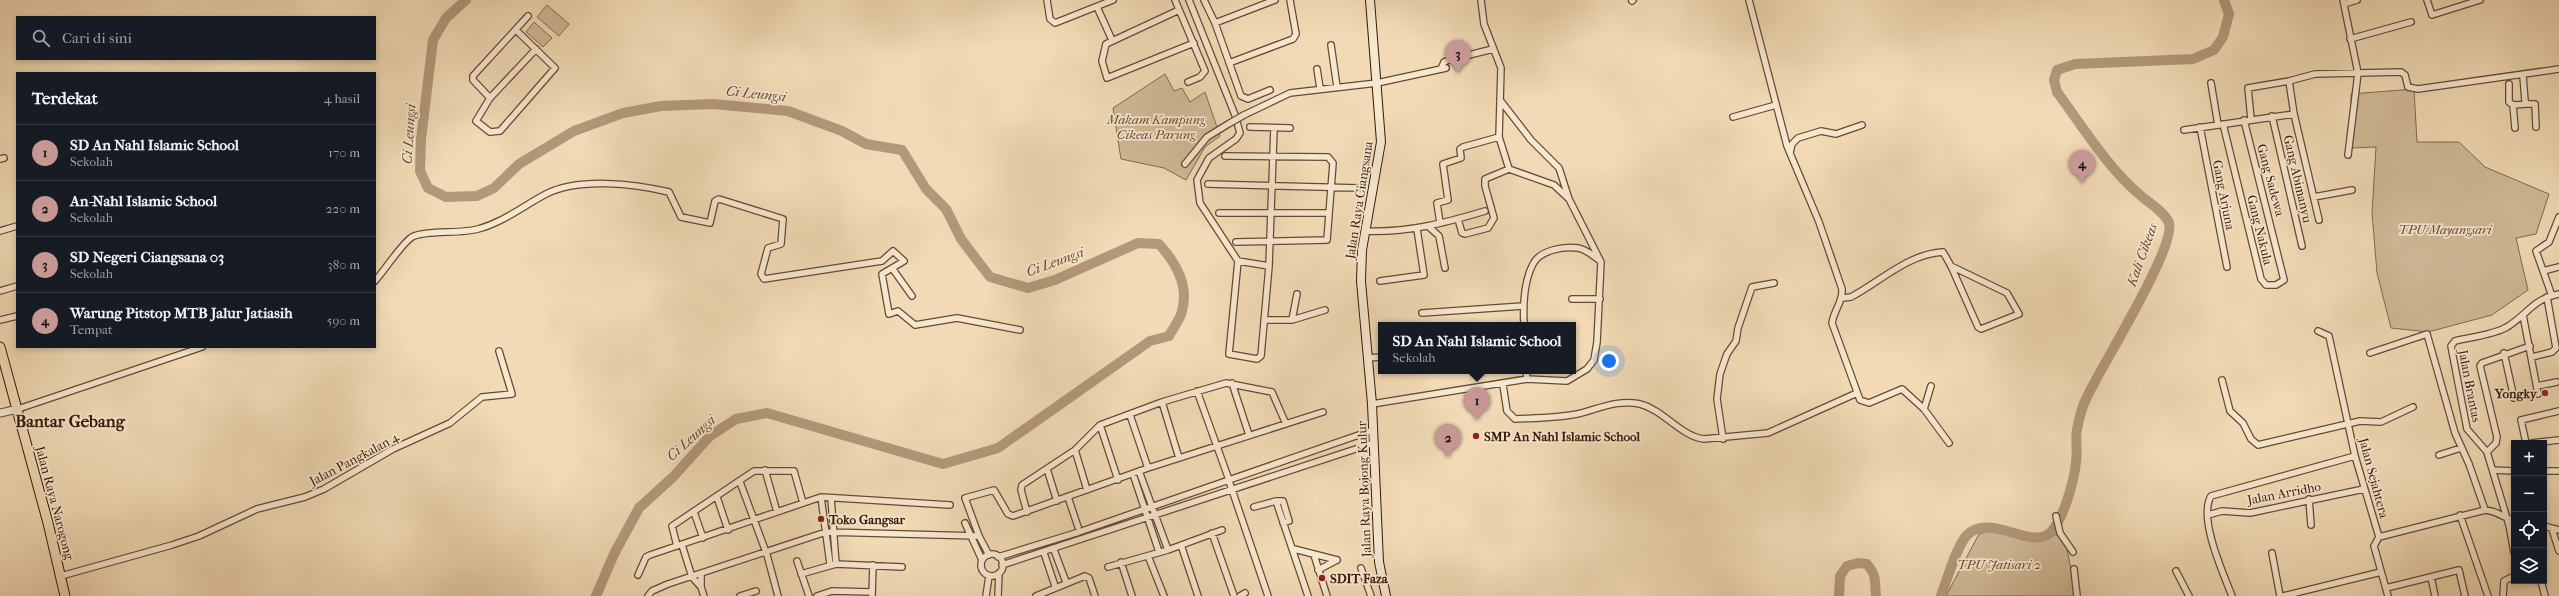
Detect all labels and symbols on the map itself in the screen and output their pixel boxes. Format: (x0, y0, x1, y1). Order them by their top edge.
pin: 3 (1445, 40, 1471, 73)
water label: Ci Leungsi (725, 82, 788, 106)
water label: Ci Leungsi (398, 102, 420, 165)
park label: Makam Kampung Cikeas Parung (1106, 112, 1206, 142)
street label: Gang Abimanyu (2281, 134, 2316, 225)
street label: Jalan Raya Ciangsana (1342, 139, 1376, 261)
street label: Gang Sadewa (2254, 142, 2288, 219)
pin: 4 (2069, 150, 2095, 183)
street label: Gang Arjuna (2210, 159, 2238, 232)
street label: Gang Nakula (2244, 193, 2276, 268)
water label: Kali Cikeas (2122, 220, 2162, 290)
park label: TPU Mayangsari (2399, 222, 2493, 237)
water label: Ci Leungsi (1024, 243, 1087, 280)
street label: Jalan Brantas (2455, 348, 2484, 424)
your location (1599, 351, 1619, 371)
place label: Yongky (2494, 386, 2538, 402)
pin: 1 (1464, 387, 1490, 420)
marker: Yongky (2540, 388, 2550, 398)
district label: Bantar Gebang (15, 411, 126, 432)
water label: Ci Leungsi (663, 411, 720, 464)
street label: Jalan Raya Bojong Kulur (1354, 420, 1374, 559)
pin: 2 (1435, 424, 1461, 457)
street label: Jalan Pangkalan 4 (306, 429, 402, 489)
place label: SMP An Nahl Islamic School (1484, 429, 1641, 444)
marker: SMP An Nahl Islamic School (1471, 431, 1481, 441)
street label: Jalan Sejahtera (2356, 435, 2392, 521)
street label: Jalan Raya Narogong (32, 444, 78, 563)
street label: Jalan Arridho (2245, 478, 2322, 508)
place label: Toko Gangsar (828, 512, 905, 528)
marker: Toko Gangsar (816, 514, 826, 524)
park label: TPU Jatisari 2 (1957, 557, 2041, 572)
place label: SDIT Faza (1330, 571, 1389, 586)
marker: SDIT Faza (1317, 573, 1327, 583)

